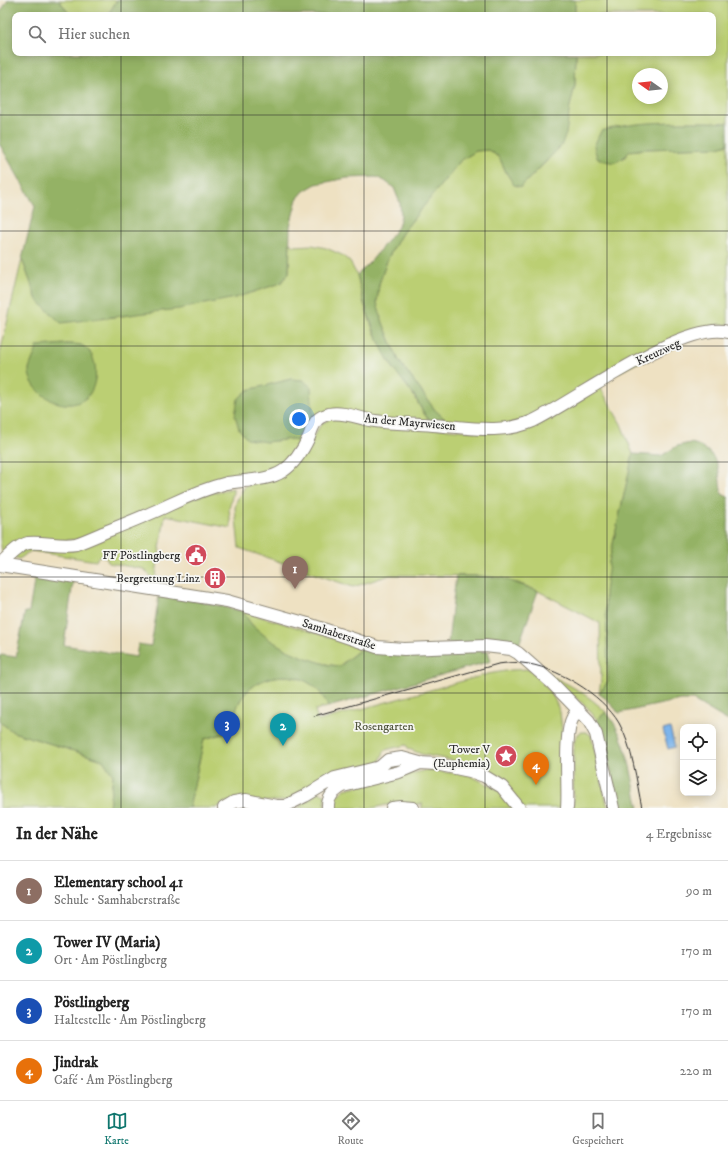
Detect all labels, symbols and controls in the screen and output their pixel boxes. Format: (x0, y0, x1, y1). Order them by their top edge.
search box (12, 12, 716, 56)
icon: search (26, 23, 48, 45)
text: Hier suchen (58, 25, 130, 44)
north arrow (632, 68, 668, 104)
street label: Kreuzweg (634, 336, 683, 369)
your location (289, 409, 309, 429)
street label: An der Mayrwiesen (364, 411, 457, 434)
public building icon: FF Pöstlingberg (183, 542, 209, 568)
place label: FF Pöstlingberg (103, 548, 180, 563)
pin: 1 (282, 556, 308, 589)
building icon: Bergrettung Linz (202, 565, 228, 591)
place label: Bergrettung Linz (116, 571, 200, 586)
street label: Samhaberstraße (300, 616, 378, 653)
pin: 3 (214, 711, 240, 744)
pin: 2 (270, 713, 296, 746)
park label: Rosengarten (354, 719, 414, 734)
map controls (680, 724, 716, 796)
button: locate (680, 724, 716, 760)
place label: Tower V (Euphemia) (433, 742, 490, 771)
place icon: Tower V (Euphemia) (493, 743, 519, 769)
pin: 4 (523, 752, 549, 785)
button: layers (680, 760, 716, 796)
text: In der Nähe (16, 823, 98, 845)
text: 4 Ergebnisse (646, 826, 712, 842)
text: Elementary school 41 (54, 873, 183, 892)
text: 1 (27, 883, 31, 899)
text: 90 m (686, 883, 712, 899)
text: Schule · Samhaberstraße (54, 892, 180, 908)
text: Tower IV (Maria) (54, 933, 160, 952)
text: 2 (26, 943, 32, 959)
text: 170 m (681, 943, 712, 959)
text: Ort · Am Pöstlingberg (54, 952, 167, 968)
text: Pöstlingberg (54, 993, 129, 1012)
text: 3 (27, 1003, 31, 1019)
text: 170 m (681, 1003, 712, 1019)
text: Haltestelle · Am Pöstlingberg (54, 1012, 206, 1028)
text: Jindrak (54, 1053, 98, 1072)
text: 4 (25, 1063, 33, 1079)
text: 220 m (680, 1063, 712, 1079)
text: Café · Am Pöstlingberg (54, 1072, 172, 1088)
tab: Karte (104, 1110, 129, 1148)
tab: Route (338, 1110, 364, 1148)
tab: Gespeichert (572, 1110, 624, 1148)

